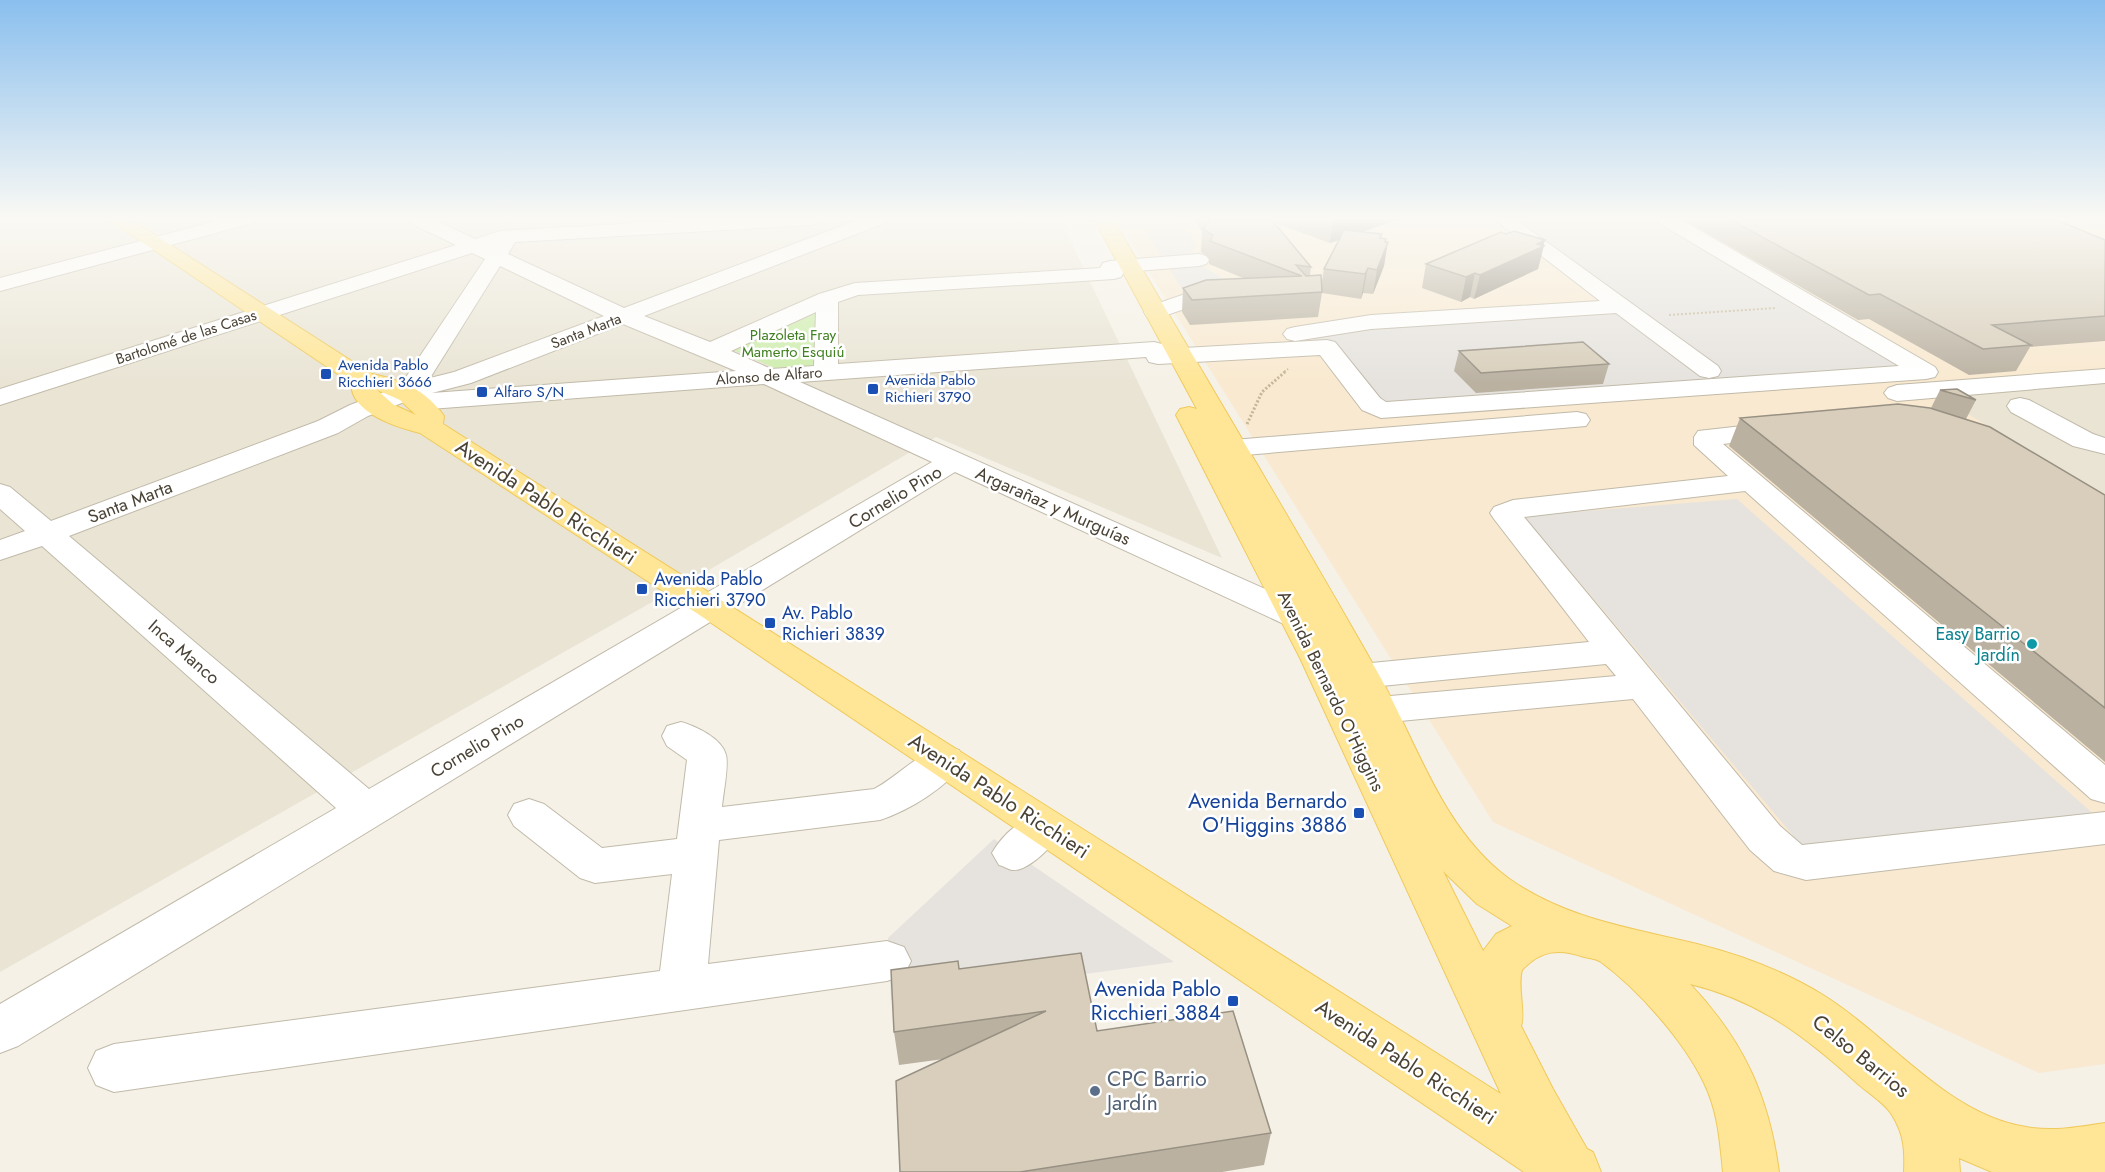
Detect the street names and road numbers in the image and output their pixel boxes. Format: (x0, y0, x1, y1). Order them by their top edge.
street label: Bartolomé de las Casas (113, 304, 259, 370)
street label: Santa Marta (548, 307, 624, 355)
street label: Alonso de Alfaro (715, 361, 823, 391)
street label: Avenida Pablo Ricchieri (450, 432, 642, 572)
street label: Cornelio Pino (843, 459, 947, 535)
street label: Argarañaz y Murguías (971, 460, 1135, 552)
street label: Santa Marta (84, 474, 176, 530)
street label: Avenida Bernardo O'Higgins (1271, 586, 1391, 796)
street label: Inca Manco (142, 613, 226, 691)
street label: Cornelio Pino (425, 708, 529, 784)
street label: Avenida Pablo Ricchieri (903, 726, 1095, 866)
street label: Avenida Pablo Ricchieri (1310, 992, 1502, 1132)
street label: Celso Barrios (1806, 1007, 1916, 1105)

